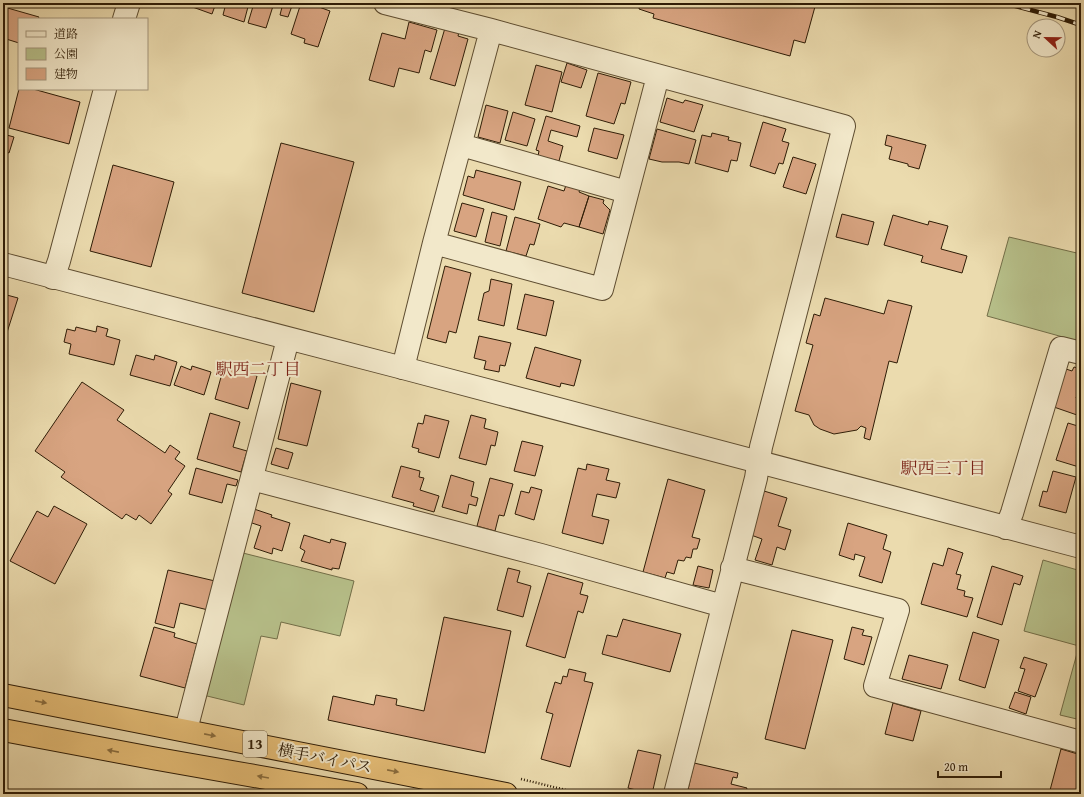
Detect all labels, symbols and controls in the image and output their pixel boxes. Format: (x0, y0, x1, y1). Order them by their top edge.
legend (18, 18, 148, 90)
north arrow (1026, 18, 1066, 58)
text: 道路 (54, 25, 78, 42)
text: N (1028, 27, 1046, 41)
text: 公園 (54, 45, 78, 62)
text: 建物 (54, 65, 78, 82)
district label: 駅西二丁目 (216, 356, 301, 381)
district label: 駅西三丁目 (901, 455, 986, 480)
one-way arrow (35, 699, 47, 705)
road number: 13 (243, 731, 267, 757)
one-way arrow (204, 732, 216, 738)
street label: 横手バイパス (276, 737, 374, 779)
one-way arrow (107, 748, 119, 754)
scale bar (938, 753, 1001, 779)
text: 20 m (944, 758, 968, 775)
one-way arrow (386, 769, 399, 775)
one-way arrow (257, 774, 269, 780)

